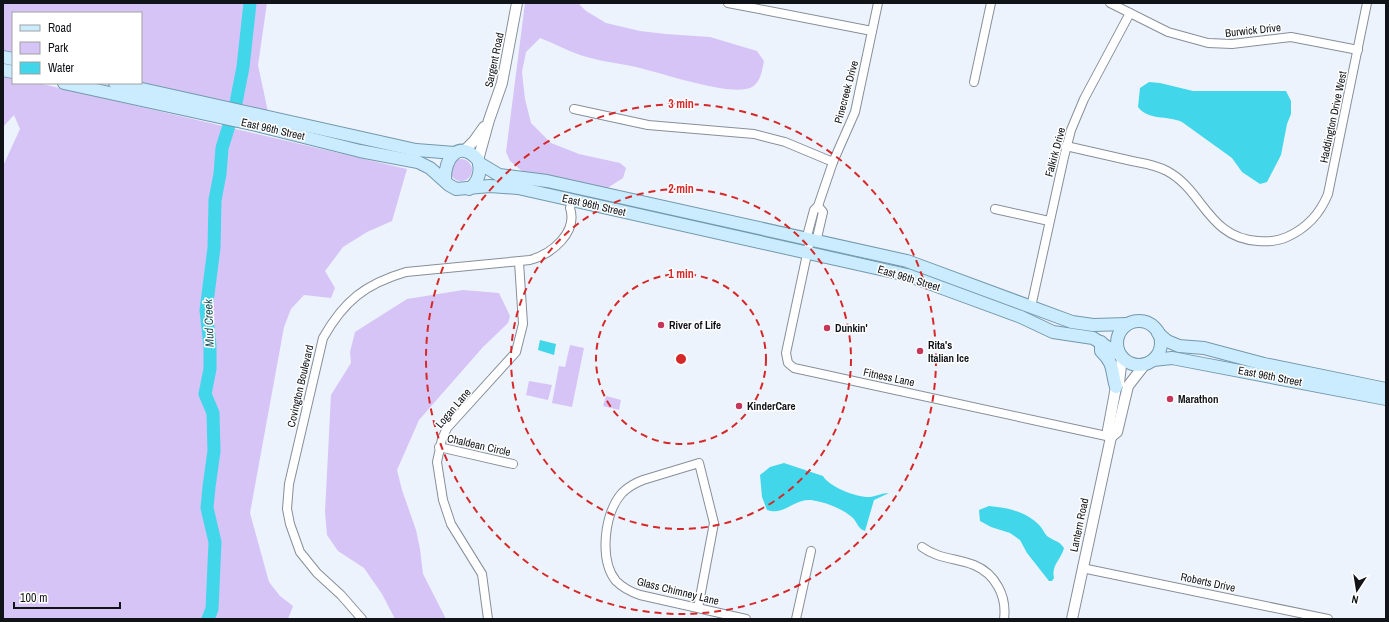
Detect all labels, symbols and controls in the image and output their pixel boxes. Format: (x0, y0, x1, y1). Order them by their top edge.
legend (12, 12, 142, 84)
text: Road (48, 20, 72, 36)
street label: Burwick Drive (1224, 20, 1282, 40)
street label: Sargent Road (481, 31, 507, 89)
text: Park (48, 40, 68, 56)
street label: Pinecreek Drive (831, 59, 861, 125)
text: Water (48, 60, 75, 76)
street label: Haddington Drive West (1316, 69, 1350, 164)
text: 3 min (668, 96, 694, 112)
street label: East 96th Street (240, 115, 307, 143)
street label: Falkirk Drive (1042, 126, 1068, 178)
text: 2 min (668, 181, 694, 197)
street label: East 96th Street (561, 191, 628, 219)
street label: East 96th Street (876, 262, 942, 294)
text: 1 min (668, 266, 694, 282)
water label: Mud Creek (200, 298, 218, 347)
place label: River of Life (669, 318, 721, 332)
marker: River of Life (656, 320, 666, 330)
place label: Dunkin' (835, 321, 868, 335)
marker: Dunkin' (822, 323, 832, 333)
place label: Rita's Italian Ice (928, 338, 969, 365)
street label: Covington Boulevard (284, 343, 316, 429)
marker: Rita's Italian Ice (915, 346, 925, 356)
centre of rings (674, 352, 688, 366)
street label: East 96th Street (1237, 363, 1304, 389)
street label: Fitness Lane (862, 365, 916, 389)
street label: Logan Lane (432, 385, 474, 431)
place label: Marathon (1178, 392, 1219, 406)
marker: Marathon (1165, 394, 1175, 404)
place label: KinderCare (747, 399, 796, 413)
marker: KinderCare (734, 401, 744, 411)
street label: Chaldean Circle (446, 431, 512, 459)
street label: Lantern Road (1066, 497, 1092, 553)
street label: Roberts Drive (1179, 569, 1237, 595)
north arrow (1337, 570, 1377, 610)
street label: Glass Chimney Lane (635, 574, 721, 608)
scale bar (14, 584, 120, 610)
text: 100 m (20, 590, 47, 606)
text: N (1350, 592, 1360, 607)

